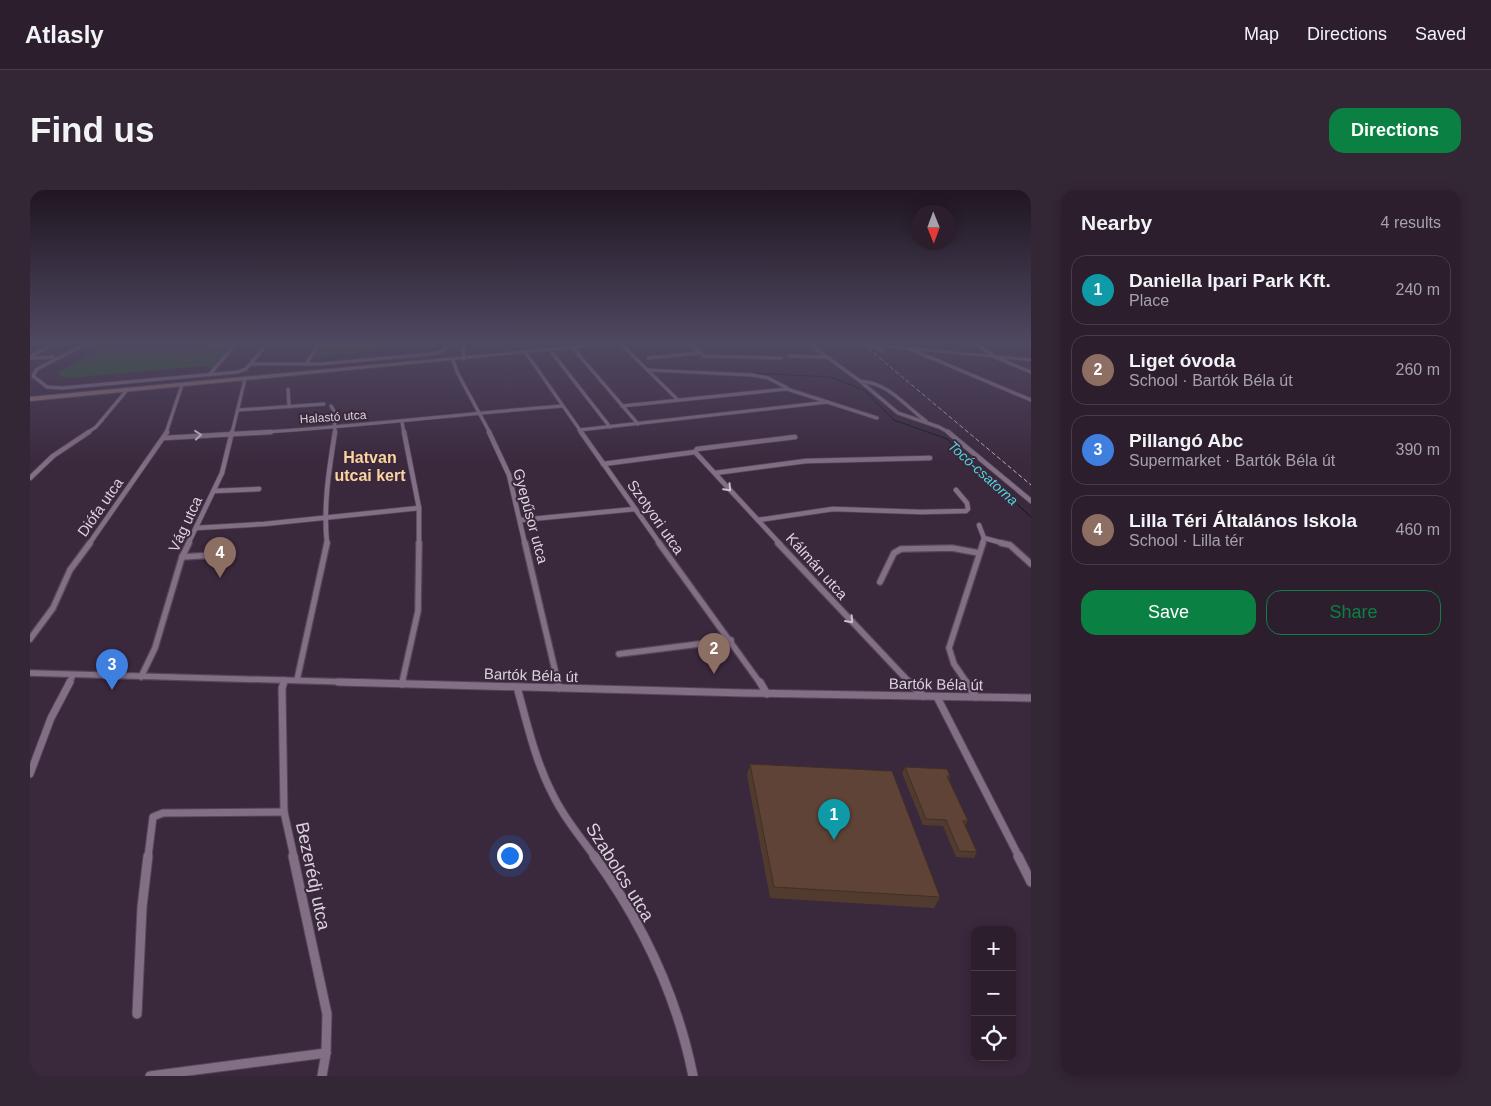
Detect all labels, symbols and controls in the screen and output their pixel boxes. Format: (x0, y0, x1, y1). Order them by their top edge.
text: Atlasly (25, 21, 104, 48)
text: Map (1244, 24, 1279, 44)
text: Directions (1307, 24, 1387, 44)
text: Saved (1415, 24, 1466, 44)
button: Directions (1329, 108, 1461, 153)
text: Find us (30, 110, 154, 149)
north arrow (911, 205, 956, 250)
text: Nearby (1081, 211, 1152, 234)
text: 4 results (1381, 214, 1441, 231)
text: Daniella Ipari Park Kft. (1129, 270, 1331, 291)
text: 1 (1094, 281, 1102, 298)
text: 240 m (1396, 281, 1440, 298)
text: Place (1129, 292, 1169, 309)
text: Liget óvoda (1129, 350, 1236, 371)
text: 2 (1094, 361, 1102, 378)
text: 260 m (1396, 361, 1440, 378)
text: School · Bartók Béla út (1129, 372, 1293, 389)
street label: Halastó utca (299, 408, 367, 426)
one-way arrow (195, 430, 203, 441)
text: Pillangó Abc (1129, 430, 1243, 451)
water label: Tocó-csatorna (945, 438, 1021, 509)
text: 3 (1094, 441, 1102, 458)
text: 390 m (1396, 441, 1440, 458)
district label: Hatvan utcai kert (334, 449, 406, 484)
text: Supermarket · Bartók Béla út (1129, 452, 1335, 469)
street label: Gyepűsor utca (510, 467, 552, 566)
street label: Diófa utca (74, 474, 127, 540)
street label: Szotyori utca (624, 477, 688, 558)
one-way arrow (723, 482, 732, 491)
street label: Vág utca (165, 493, 205, 554)
text: Lilla Téri Általános Iskola (1129, 510, 1357, 531)
text: 4 (1094, 521, 1102, 538)
text: 460 m (1396, 521, 1440, 538)
street label: Kálmán utca (783, 529, 852, 603)
text: School · Lilla tér (1129, 532, 1244, 549)
pin: 4 (204, 537, 236, 578)
button: Save (1081, 590, 1256, 635)
button: Share (1266, 590, 1441, 635)
one-way arrow (844, 615, 853, 624)
pin: 2 (698, 633, 730, 674)
pin: 3 (96, 649, 128, 690)
street label: Bartók Béla út (484, 665, 579, 685)
street label: Bartók Béla út (889, 675, 984, 693)
pin: 1 (818, 799, 850, 840)
street label: Szabolcs utca (582, 819, 659, 926)
street label: Bezerédj utca (292, 820, 334, 933)
your location (497, 843, 523, 869)
map controls (971, 926, 1016, 1061)
button: + (971, 926, 1016, 971)
button: − (971, 971, 1016, 1016)
button: locate (971, 1016, 1016, 1061)

